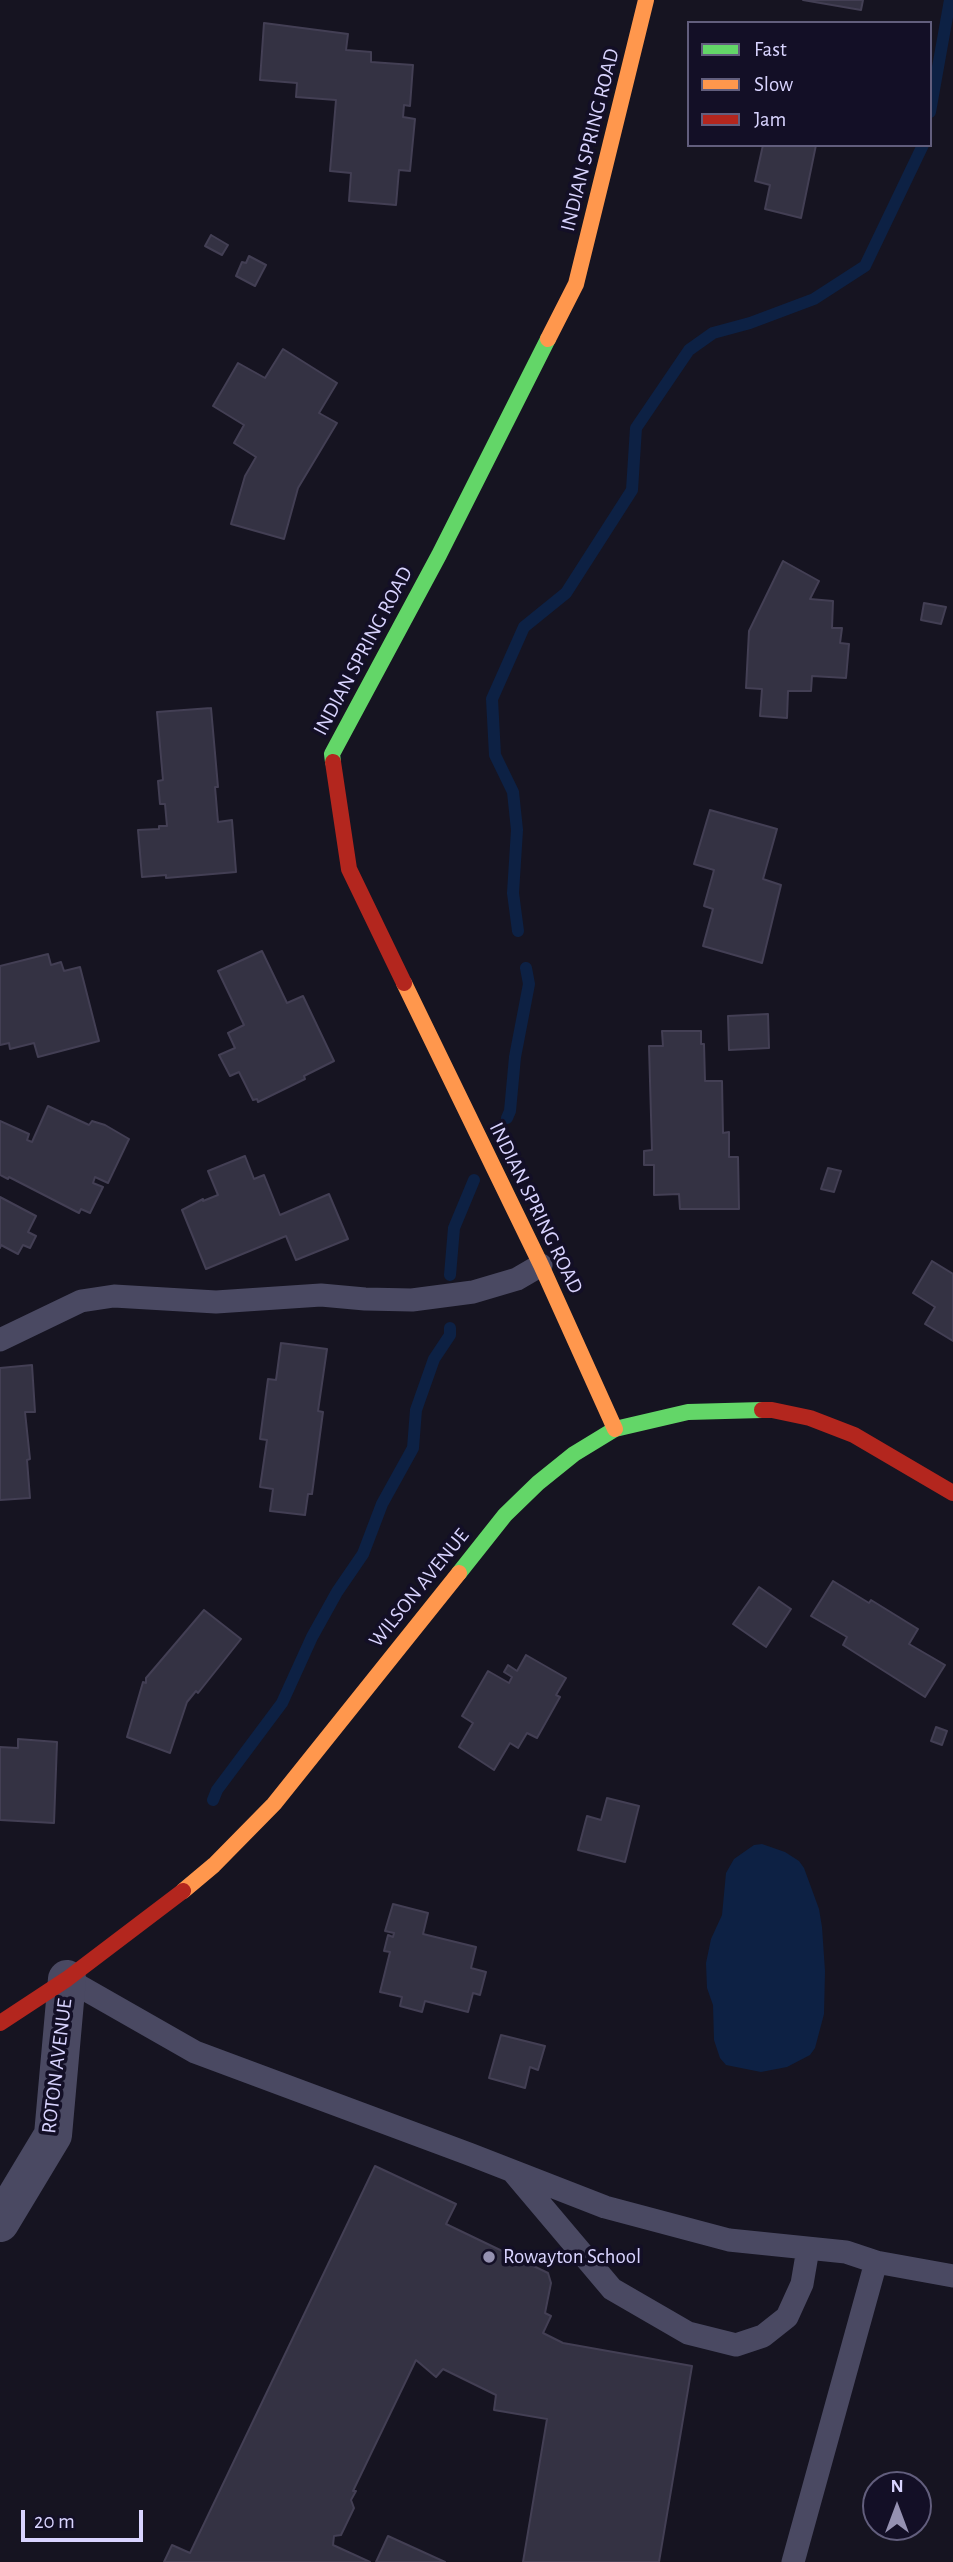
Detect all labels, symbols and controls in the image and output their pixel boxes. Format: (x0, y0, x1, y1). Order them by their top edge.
legend (687, 21, 932, 147)
text: Fast (754, 39, 787, 60)
street label: INDIAN SPRING ROAD (555, 46, 625, 234)
text: Slow (754, 74, 793, 95)
text: Jam (754, 109, 786, 130)
street label: INDIAN SPRING ROAD (308, 562, 418, 740)
street label: INDIAN SPRING ROAD (484, 1118, 588, 1298)
street label: WILSON AVENUE (363, 1524, 475, 1652)
street label: ROTON AVENUE (36, 1997, 78, 2135)
place label: Rowayton School (503, 2244, 641, 2270)
marker: Rowayton School (481, 2249, 497, 2265)
north arrow (862, 2471, 932, 2541)
text: N (890, 2477, 904, 2496)
scale bar (24, 2496, 147, 2540)
text: 20 m (34, 2511, 75, 2532)

